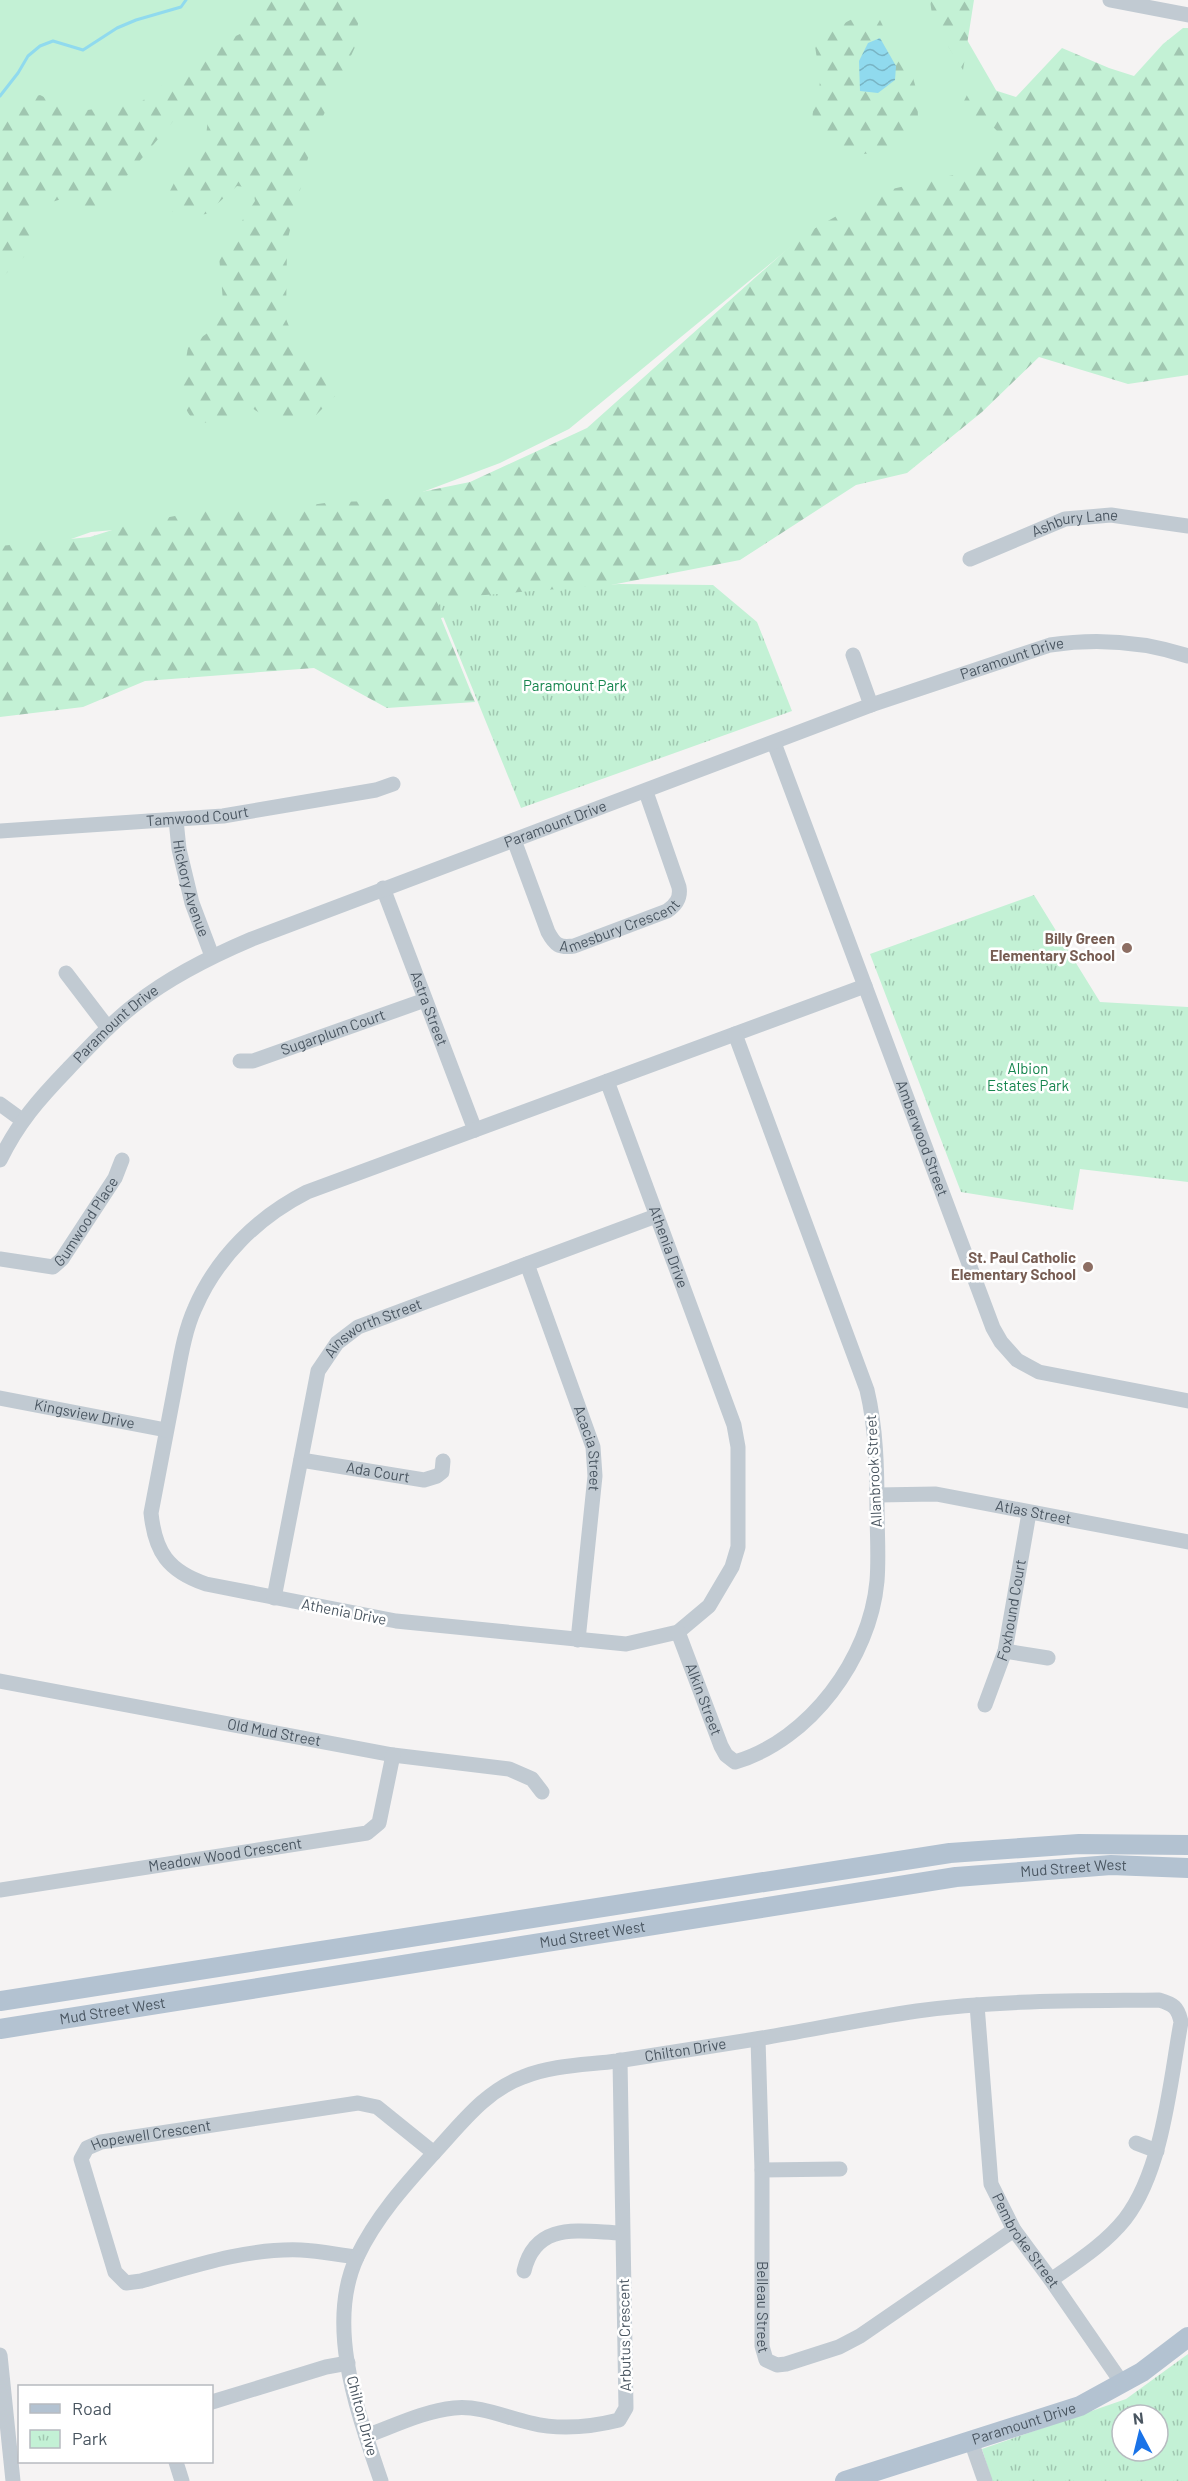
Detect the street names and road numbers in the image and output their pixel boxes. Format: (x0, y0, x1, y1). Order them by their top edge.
street label: Ashbury Lane (1028, 505, 1119, 540)
street label: Paramount Drive (957, 633, 1065, 683)
street label: Paramount Drive (501, 796, 609, 851)
street label: Tamwood Court (146, 802, 250, 829)
street label: Hickory Avenue (170, 839, 214, 939)
street label: Amesbury Crescent (559, 895, 683, 955)
street label: Astra Street (407, 968, 452, 1048)
street label: Paramount Drive (69, 980, 161, 1066)
street label: Sugarplum Court (278, 1005, 387, 1058)
street label: Amberwood Street (893, 1077, 953, 1198)
street label: Gumwood Place (50, 1173, 121, 1270)
street label: Athenia Drive (646, 1203, 693, 1290)
street label: Ainsworth Street (320, 1294, 424, 1361)
street label: Kingsview Drive (33, 1395, 136, 1432)
street label: Acacia Street (571, 1403, 605, 1492)
street label: Allanbrook Street (861, 1414, 885, 1528)
street label: Ada Court (345, 1457, 411, 1486)
street label: Atlas Street (994, 1496, 1073, 1528)
street label: Foxhound Court (992, 1558, 1029, 1663)
street label: Athenia Drive (300, 1594, 388, 1628)
street label: Alkin Street (683, 1660, 726, 1738)
street label: Old Mud Street (226, 1714, 323, 1749)
street label: Meadow Wood Crescent (147, 1833, 303, 1875)
street label: Mud Street West (1020, 1855, 1127, 1880)
street label: Mud Street West (538, 1917, 647, 1951)
street label: Mud Street West (58, 1993, 167, 2027)
street label: Chilton Drive (643, 2034, 727, 2065)
street label: Hopewell Crescent (88, 2115, 212, 2153)
street label: Pembroke Street (989, 2190, 1064, 2291)
street label: Belleau Street (754, 2261, 774, 2355)
street label: Arbutus Crescent (614, 2278, 634, 2392)
street label: Chilton Drive (344, 2374, 382, 2458)
street label: Paramount Drive (970, 2398, 1078, 2448)

